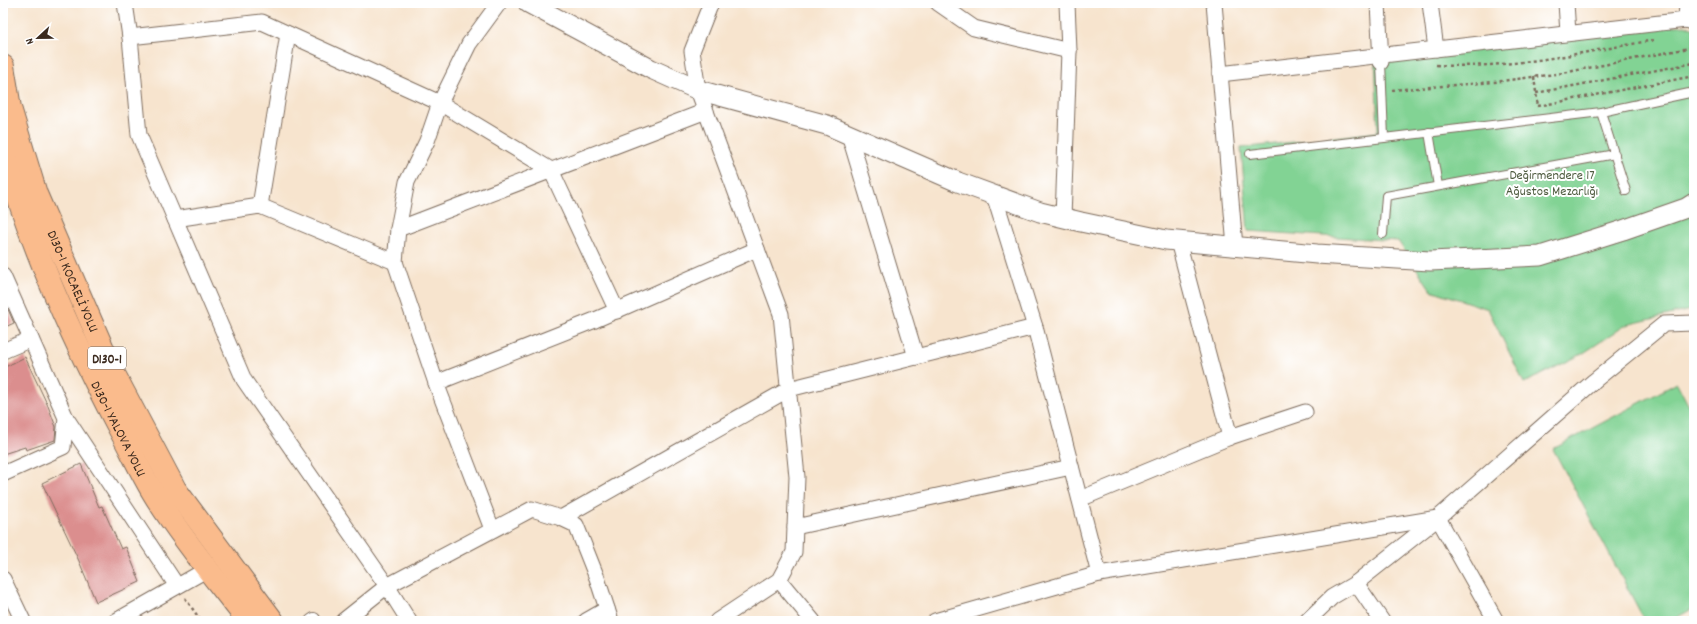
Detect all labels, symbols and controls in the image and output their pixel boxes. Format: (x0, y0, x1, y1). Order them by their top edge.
north arrow (18, 18, 58, 58)
text: N (22, 35, 39, 47)
park label: Değirmendere 17 Ağustos Mezarlığı (1506, 166, 1598, 202)
street label: D130-1 KOCAELİ YOLU (41, 227, 103, 336)
road number: D130-1 (88, 347, 126, 369)
street label: D130-1 YALOVA YOLU (84, 378, 150, 481)

